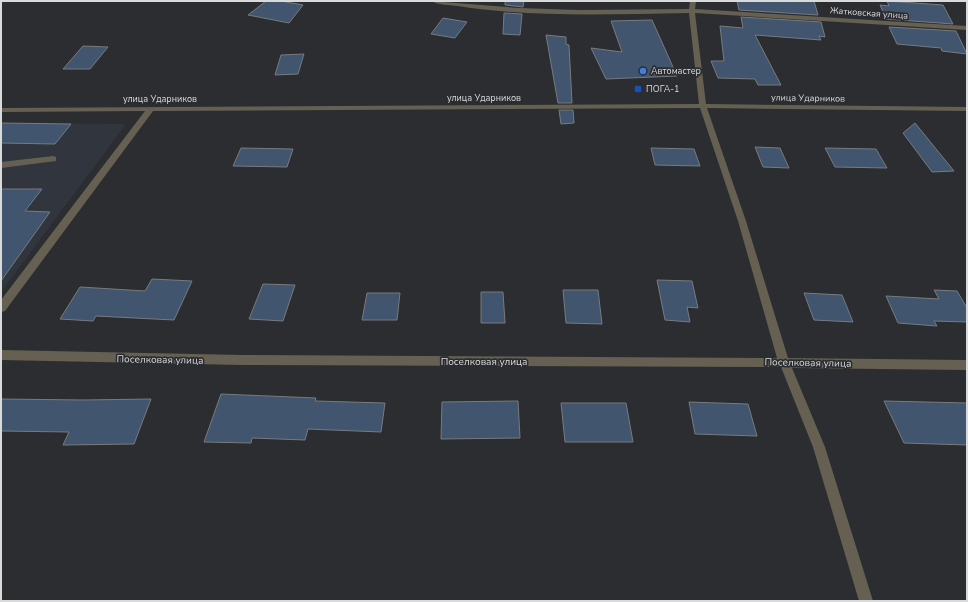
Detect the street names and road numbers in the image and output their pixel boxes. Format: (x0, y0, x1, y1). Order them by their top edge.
street label: Жатковская улица (829, 4, 909, 22)
street label: улица Ударников (771, 91, 845, 105)
street label: улица Ударников (447, 92, 521, 104)
street label: улица Ударников (123, 93, 197, 105)
street label: Поселковая улица (116, 352, 203, 368)
street label: Поселковая улица (441, 355, 527, 369)
street label: Поселковая улица (764, 355, 851, 371)

